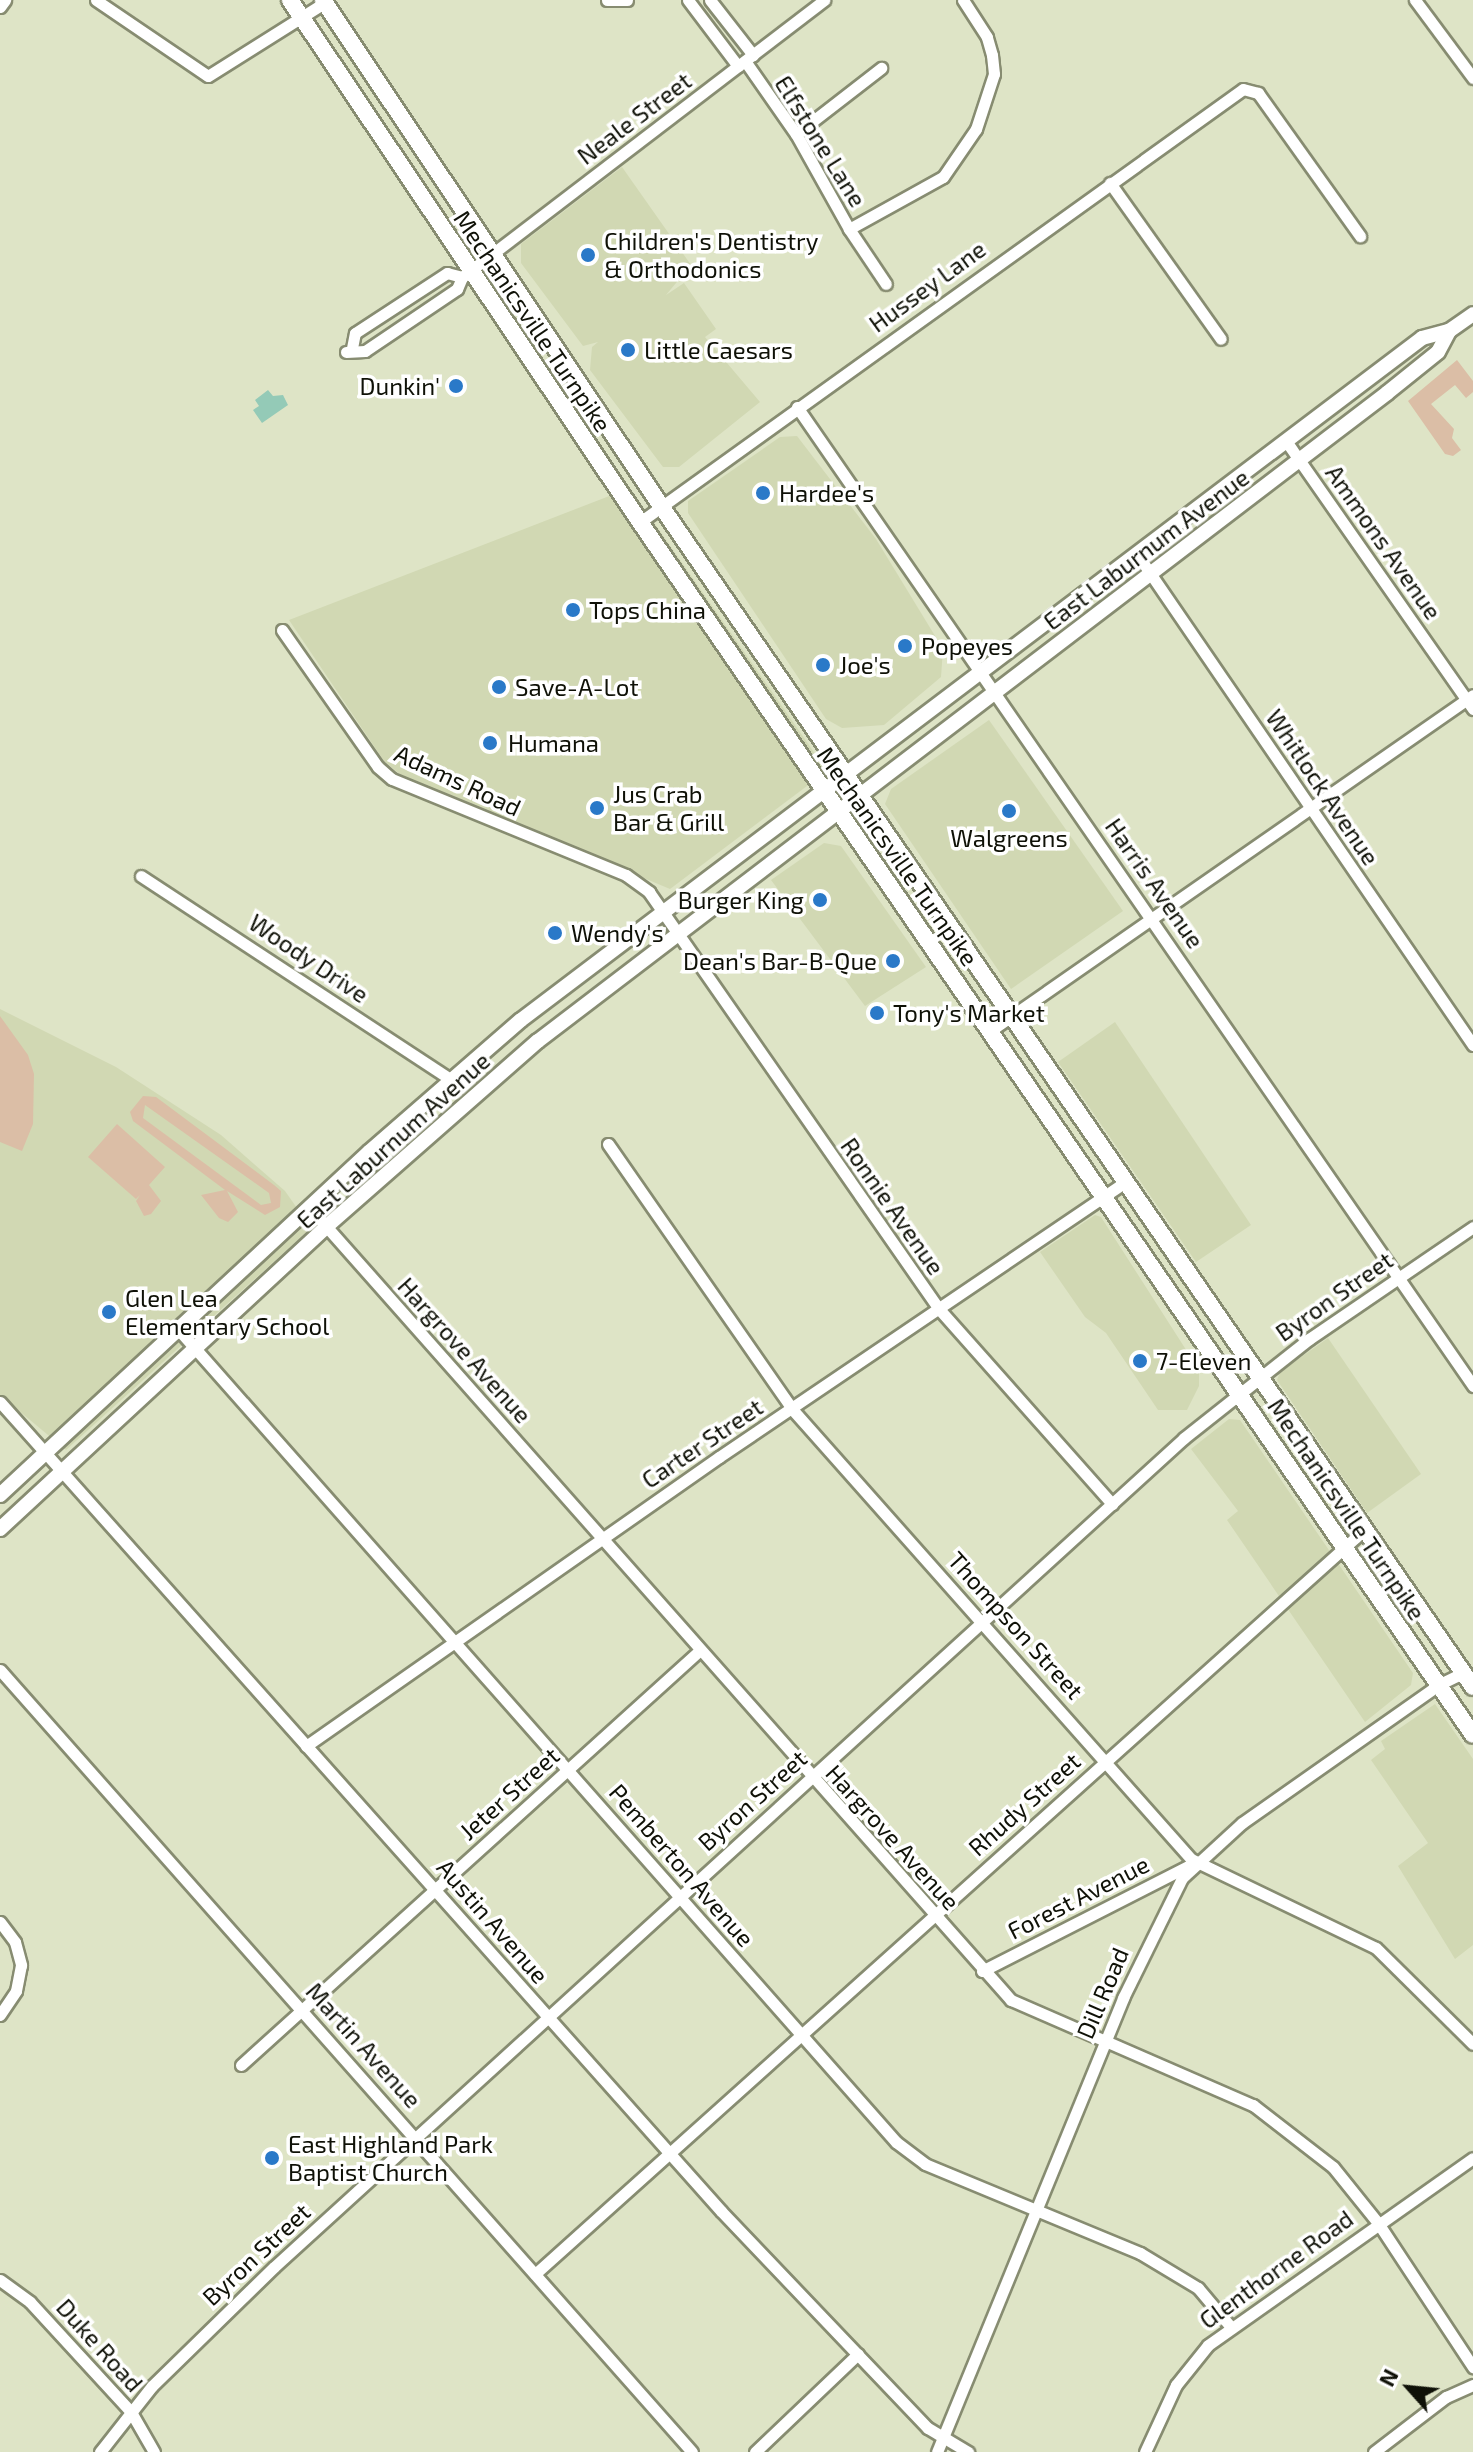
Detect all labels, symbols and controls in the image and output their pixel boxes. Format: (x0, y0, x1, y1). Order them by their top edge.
street label: Neale Street (571, 66, 697, 170)
street label: Elfstone Lane (769, 70, 873, 212)
street label: Mechanicsville Turnpike (448, 205, 618, 437)
place label: Children's Dentistry & Orthodonics (604, 227, 818, 283)
street label: Hussey Lane (863, 234, 991, 338)
marker: Children's Dentistry & Orthodonics (579, 246, 597, 264)
place label: Little Caesars (644, 336, 793, 364)
marker: Little Caesars (619, 341, 637, 359)
place label: Dunkin' (360, 372, 440, 400)
marker: Dunkin' (447, 377, 465, 395)
street label: Ammons Avenue (1320, 459, 1448, 625)
street label: East Laburnum Avenue (1037, 462, 1255, 636)
place label: Hardee's (779, 479, 874, 507)
marker: Hardee's (754, 484, 772, 502)
place label: Tops China (589, 596, 706, 624)
marker: Tops China (564, 601, 582, 619)
place label: Popeyes (921, 632, 1013, 660)
marker: Popeyes (896, 637, 914, 655)
place label: Joe's (839, 651, 891, 679)
marker: Joe's (814, 656, 832, 674)
place label: Save-A-Lot (515, 673, 639, 701)
marker: Save-A-Lot (490, 678, 508, 696)
street label: Whitlock Avenue (1260, 703, 1386, 871)
place label: Humana (508, 729, 599, 757)
marker: Humana (479, 732, 501, 754)
street label: Adams Road (390, 738, 526, 822)
street label: Mechanicsville Turnpike (811, 741, 985, 971)
place label: Jus Crab Bar & Grill (613, 780, 725, 836)
marker: Jus Crab Bar & Grill (588, 799, 606, 817)
marker: Walgreens (1000, 802, 1018, 820)
street label: Harris Avenue (1100, 812, 1210, 954)
place label: Walgreens (950, 824, 1068, 852)
place label: Burger King (677, 886, 804, 914)
marker: Burger King (811, 891, 829, 909)
street label: Woody Drive (244, 907, 374, 1009)
place label: Wendy's (571, 919, 664, 947)
marker: Wendy's (546, 924, 564, 942)
place label: Dean's Bar-B-Que (683, 947, 877, 975)
marker: Dean's Bar-B-Que (884, 952, 902, 970)
place label: Tony's Market (893, 999, 1045, 1027)
marker: Tony's Market (868, 1004, 886, 1022)
street label: East Laburnum Avenue (290, 1046, 496, 1234)
street label: Ronnie Avenue (835, 1132, 951, 1280)
street label: Byron Street (1270, 1245, 1398, 1347)
street label: Hargrove Avenue (392, 1271, 538, 1429)
place label: Glen Lea Elementary School (125, 1284, 330, 1340)
marker: Glen Lea Elementary School (100, 1303, 118, 1321)
place label: 7-Eleven (1156, 1347, 1251, 1375)
marker: 7-Eleven (1131, 1352, 1149, 1370)
street label: Carter Street (636, 1392, 768, 1494)
street label: Mechanicsville Turnpike (1262, 1393, 1432, 1625)
street label: Thompson Street (942, 1545, 1090, 1705)
street label: Jeter Street (453, 1741, 565, 1845)
street label: Byron Street (692, 1744, 812, 1856)
street label: Rhudy Street (962, 1746, 1086, 1862)
street label: Hargrove Avenue (820, 1758, 966, 1916)
street label: Pemberton Avenue (603, 1778, 761, 1952)
street label: Forest Avenue (1002, 1849, 1154, 1945)
street label: Austin Avenue (431, 1853, 555, 1989)
street label: Dill Road (1070, 1943, 1134, 2043)
street label: Martin Avenue (300, 1976, 428, 2114)
place label: East Highland Park Baptist Church (288, 2130, 493, 2186)
marker: East Highland Park Baptist Church (263, 2149, 281, 2167)
street label: Byron Street (196, 2197, 316, 2311)
street label: Glenthorne Road (1194, 2204, 1358, 2334)
street label: Duke Road (51, 2293, 149, 2397)
north arrow (1369, 2348, 1449, 2428)
text: N (1372, 2364, 1403, 2390)

